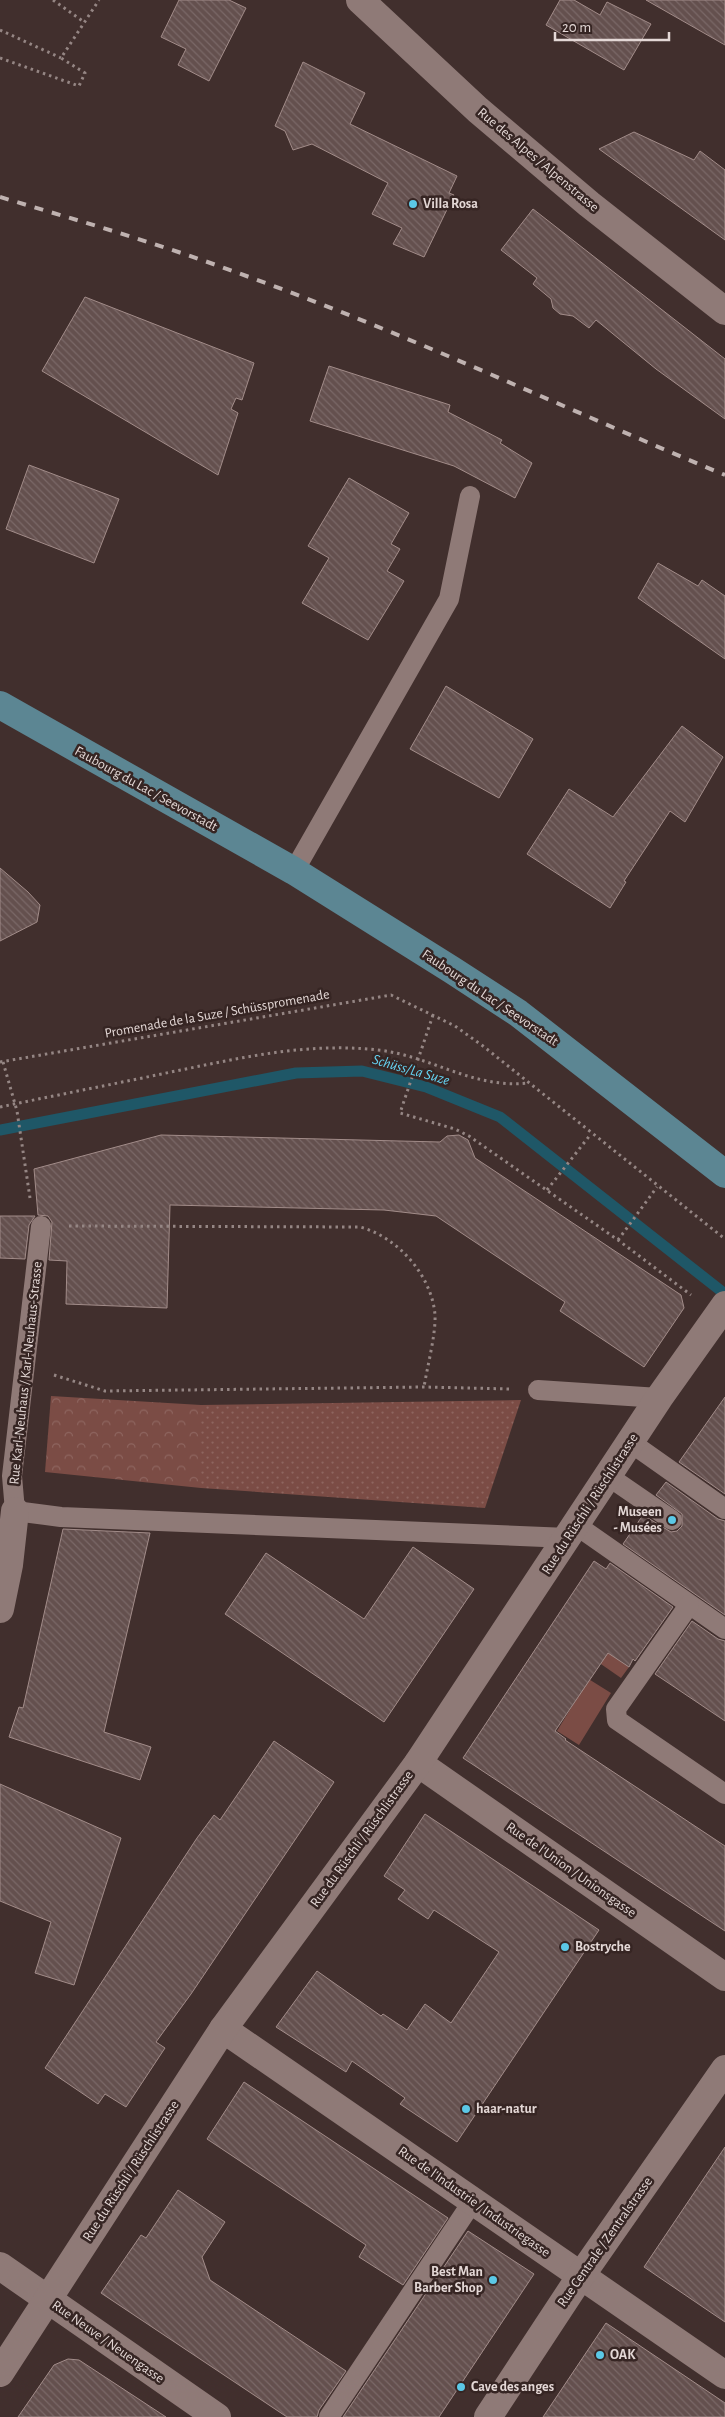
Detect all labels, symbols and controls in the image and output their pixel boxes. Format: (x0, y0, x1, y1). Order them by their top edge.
scale bar (555, 10, 669, 42)
text: 20 m (562, 20, 591, 35)
street label: Rue des Alpes / Alpenstrasse (475, 105, 601, 215)
place label: Villa Rosa (423, 197, 478, 211)
marker: Villa Rosa (407, 198, 419, 210)
street label: Faubourg du Lac / Seevorstadt (72, 744, 220, 834)
street label: Faubourg du Lac / Seevorstadt (419, 947, 561, 1049)
street label: Promenade de la Suze / Schüsspromenade (103, 987, 331, 1041)
water label: Schüss/La Suze (371, 1052, 452, 1088)
street label: Rue Karl-Neuhaus / Karl-Neuhaus-Strasse (7, 1261, 45, 1485)
street label: Rue du Rüschli / Rüschlistrasse (539, 1431, 641, 1577)
place label: Museen - Musées (613, 1505, 662, 1535)
marker: Museen - Musées (666, 1514, 678, 1526)
street label: Rue du Rüschli / Rüschlistrasse (308, 1768, 416, 1910)
street label: Rue de l'Union / Unionsgasse (503, 1820, 639, 1920)
place label: Bostryche (575, 1940, 631, 1954)
marker: Bostryche (559, 1941, 571, 1953)
street label: Rue du Rüschli / Rüschlistrasse (80, 2098, 182, 2244)
place label: haar-natur (476, 2102, 537, 2116)
marker: haar-natur (460, 2103, 472, 2115)
street label: Rue de l'Industrie / Industriegasse (395, 2144, 553, 2260)
street label: Rue Centrale / Zentralstrasse (555, 2175, 655, 2309)
place label: Best Man Barber Shop (414, 2265, 483, 2295)
marker: Best Man Barber Shop (487, 2274, 499, 2286)
street label: Rue Neuve / Neuengasse (49, 2298, 167, 2386)
place label: OAK (610, 2348, 636, 2362)
marker: OAK (594, 2349, 606, 2361)
place label: Cave des anges (471, 2380, 554, 2394)
marker: Cave des anges (455, 2381, 467, 2393)

